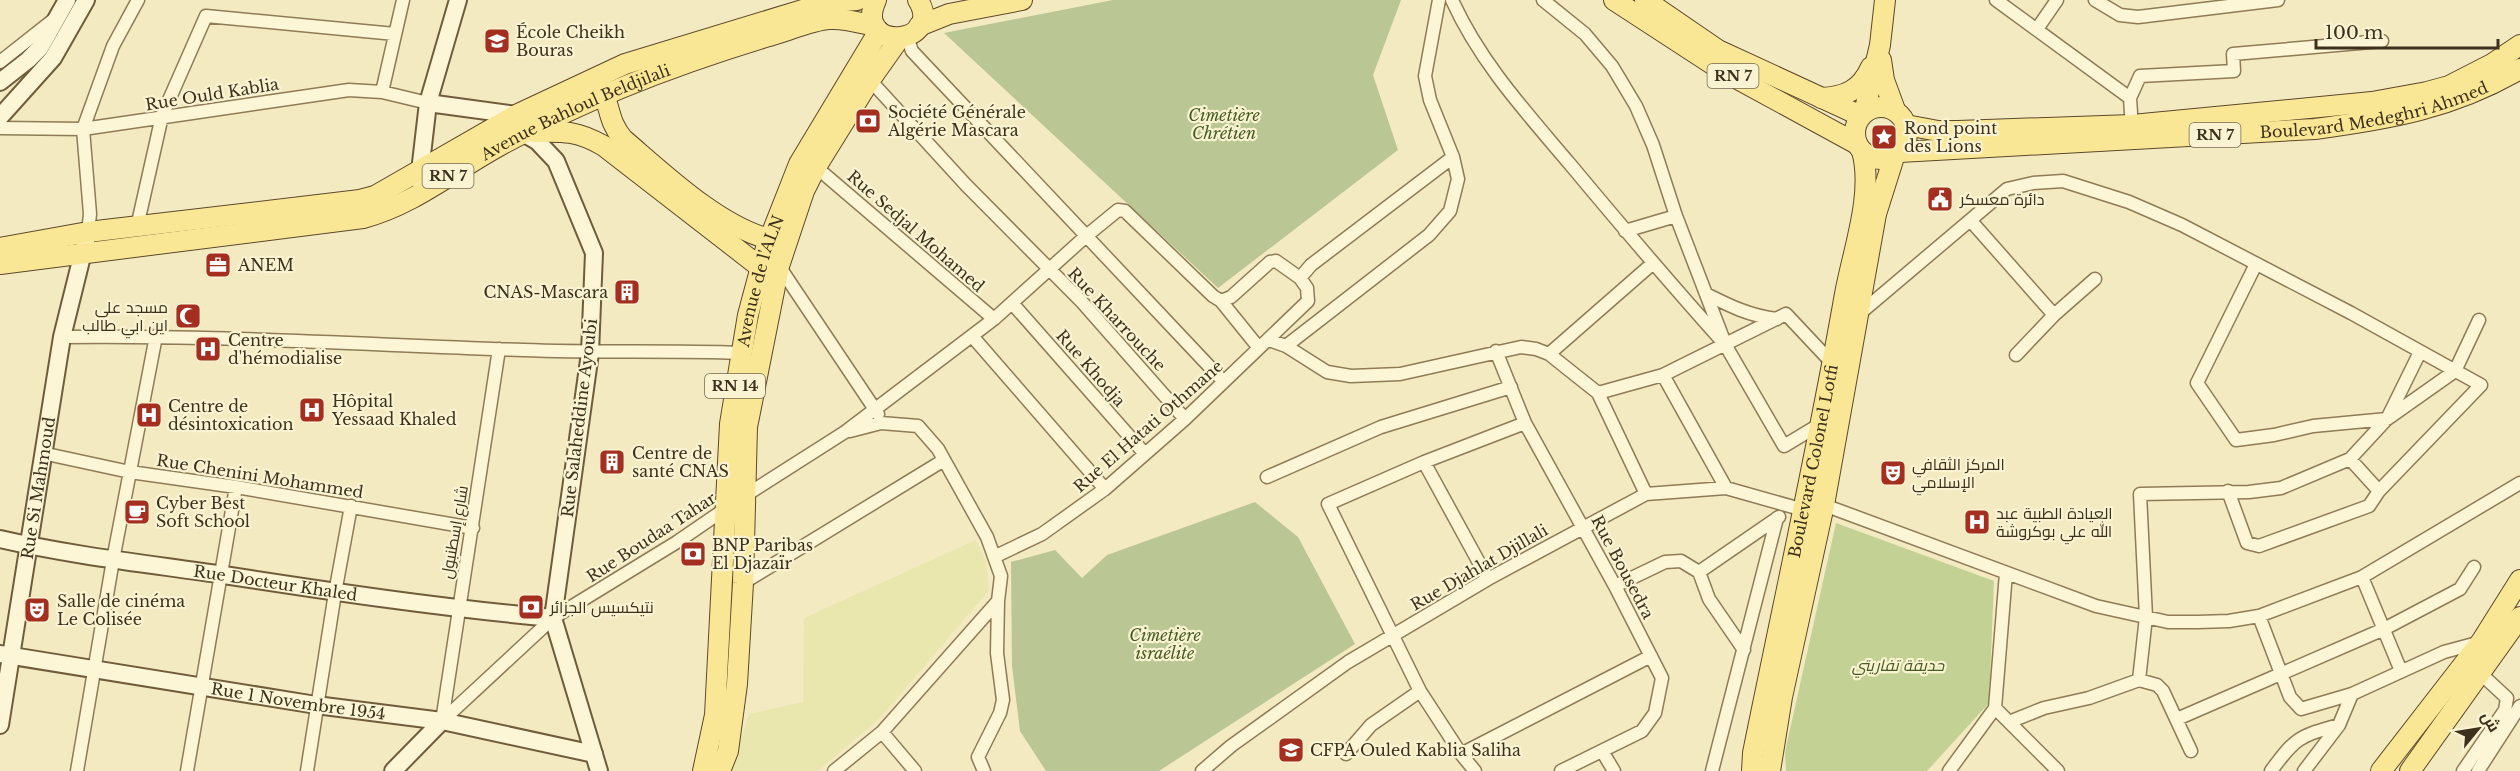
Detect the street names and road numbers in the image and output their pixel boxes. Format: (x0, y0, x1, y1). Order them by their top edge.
street label: Avenue Bahloul Beldjilali (476, 60, 673, 165)
road number: RN 7 (1708, 64, 1758, 88)
street label: Rue Ould Kablia (144, 74, 280, 114)
street label: Boulevard Medeghri Ahmed (2259, 77, 2491, 142)
road number: RN 7 (2190, 123, 2240, 147)
road number: RN 7 (422, 164, 474, 188)
street label: Rue Sedjal Mohamed (843, 166, 989, 296)
street label: Avenue de l'ALN (733, 212, 788, 349)
street label: Rue Kharrouche (1064, 263, 1170, 375)
street label: Rue Salaheddine Ayoubi (557, 317, 601, 519)
street label: Rue Khodja (1052, 325, 1130, 411)
street label: Rue El Hatati Othmane (1069, 356, 1227, 496)
street label: Boulevard Colonel Lotfi (1784, 363, 1842, 560)
road number: RN 14 (705, 374, 765, 398)
street label: Rue Si Mahmoud (17, 415, 59, 561)
street label: Rue Chenini Mohammed (155, 450, 365, 502)
street label: شارع إسطنبول (436, 484, 474, 581)
street label: Rue Boudaa Tahar (582, 487, 720, 586)
street label: Rue Bousedra (1587, 512, 1659, 622)
street label: Rue Djahlat Djillali (1407, 519, 1552, 614)
street label: Rue Docteur Khaled (192, 561, 359, 605)
street label: Rue 1 Novembre 1954 (210, 678, 387, 724)

